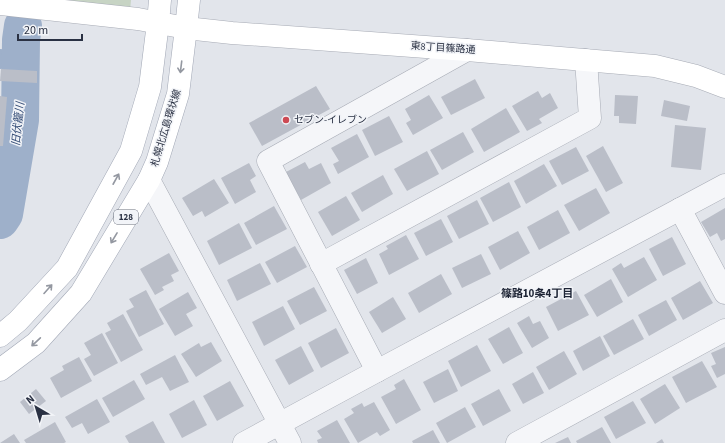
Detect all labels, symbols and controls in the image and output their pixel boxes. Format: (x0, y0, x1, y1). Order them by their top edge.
scale bar (18, 16, 82, 42)
text: 20 m (24, 22, 48, 39)
street label: 東8丁目篠路通 (410, 39, 476, 57)
one-way arrow (177, 60, 185, 73)
street label: 札幌北広島環状線 (148, 88, 184, 168)
water label: 旧伏籠川 (8, 100, 28, 147)
place label: セブン-イレブン (294, 113, 367, 127)
marker: セブン-イレブン (281, 115, 291, 125)
one-way arrow (112, 173, 120, 185)
road number: 128 (114, 210, 138, 224)
one-way arrow (110, 232, 118, 243)
one-way arrow (43, 284, 52, 294)
district label: 篠路10条4丁目 (501, 286, 573, 301)
one-way arrow (32, 337, 42, 346)
north arrow (16, 387, 56, 427)
text: N (23, 391, 38, 408)

